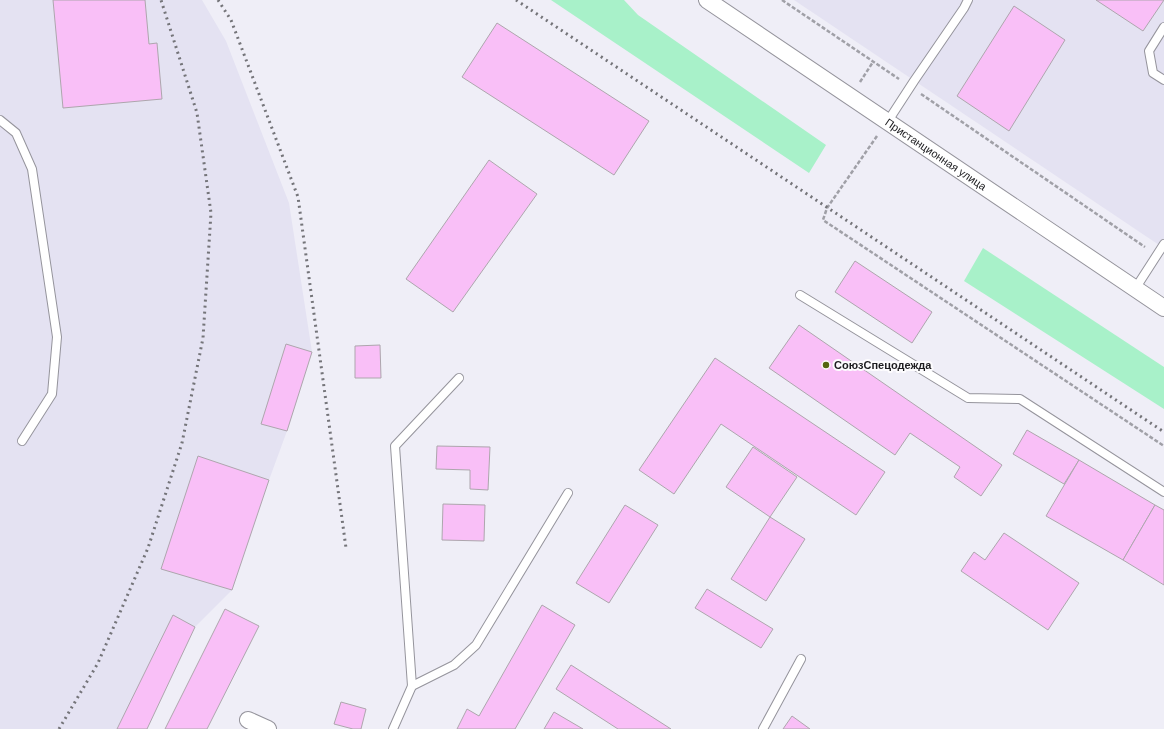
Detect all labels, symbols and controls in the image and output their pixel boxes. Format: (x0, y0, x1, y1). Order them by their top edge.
street label: Пристанционная улица (883, 116, 989, 193)
place label: СоюзСпецодежда (834, 359, 932, 371)
marker: СоюзСпецодежда (821, 360, 831, 370)

